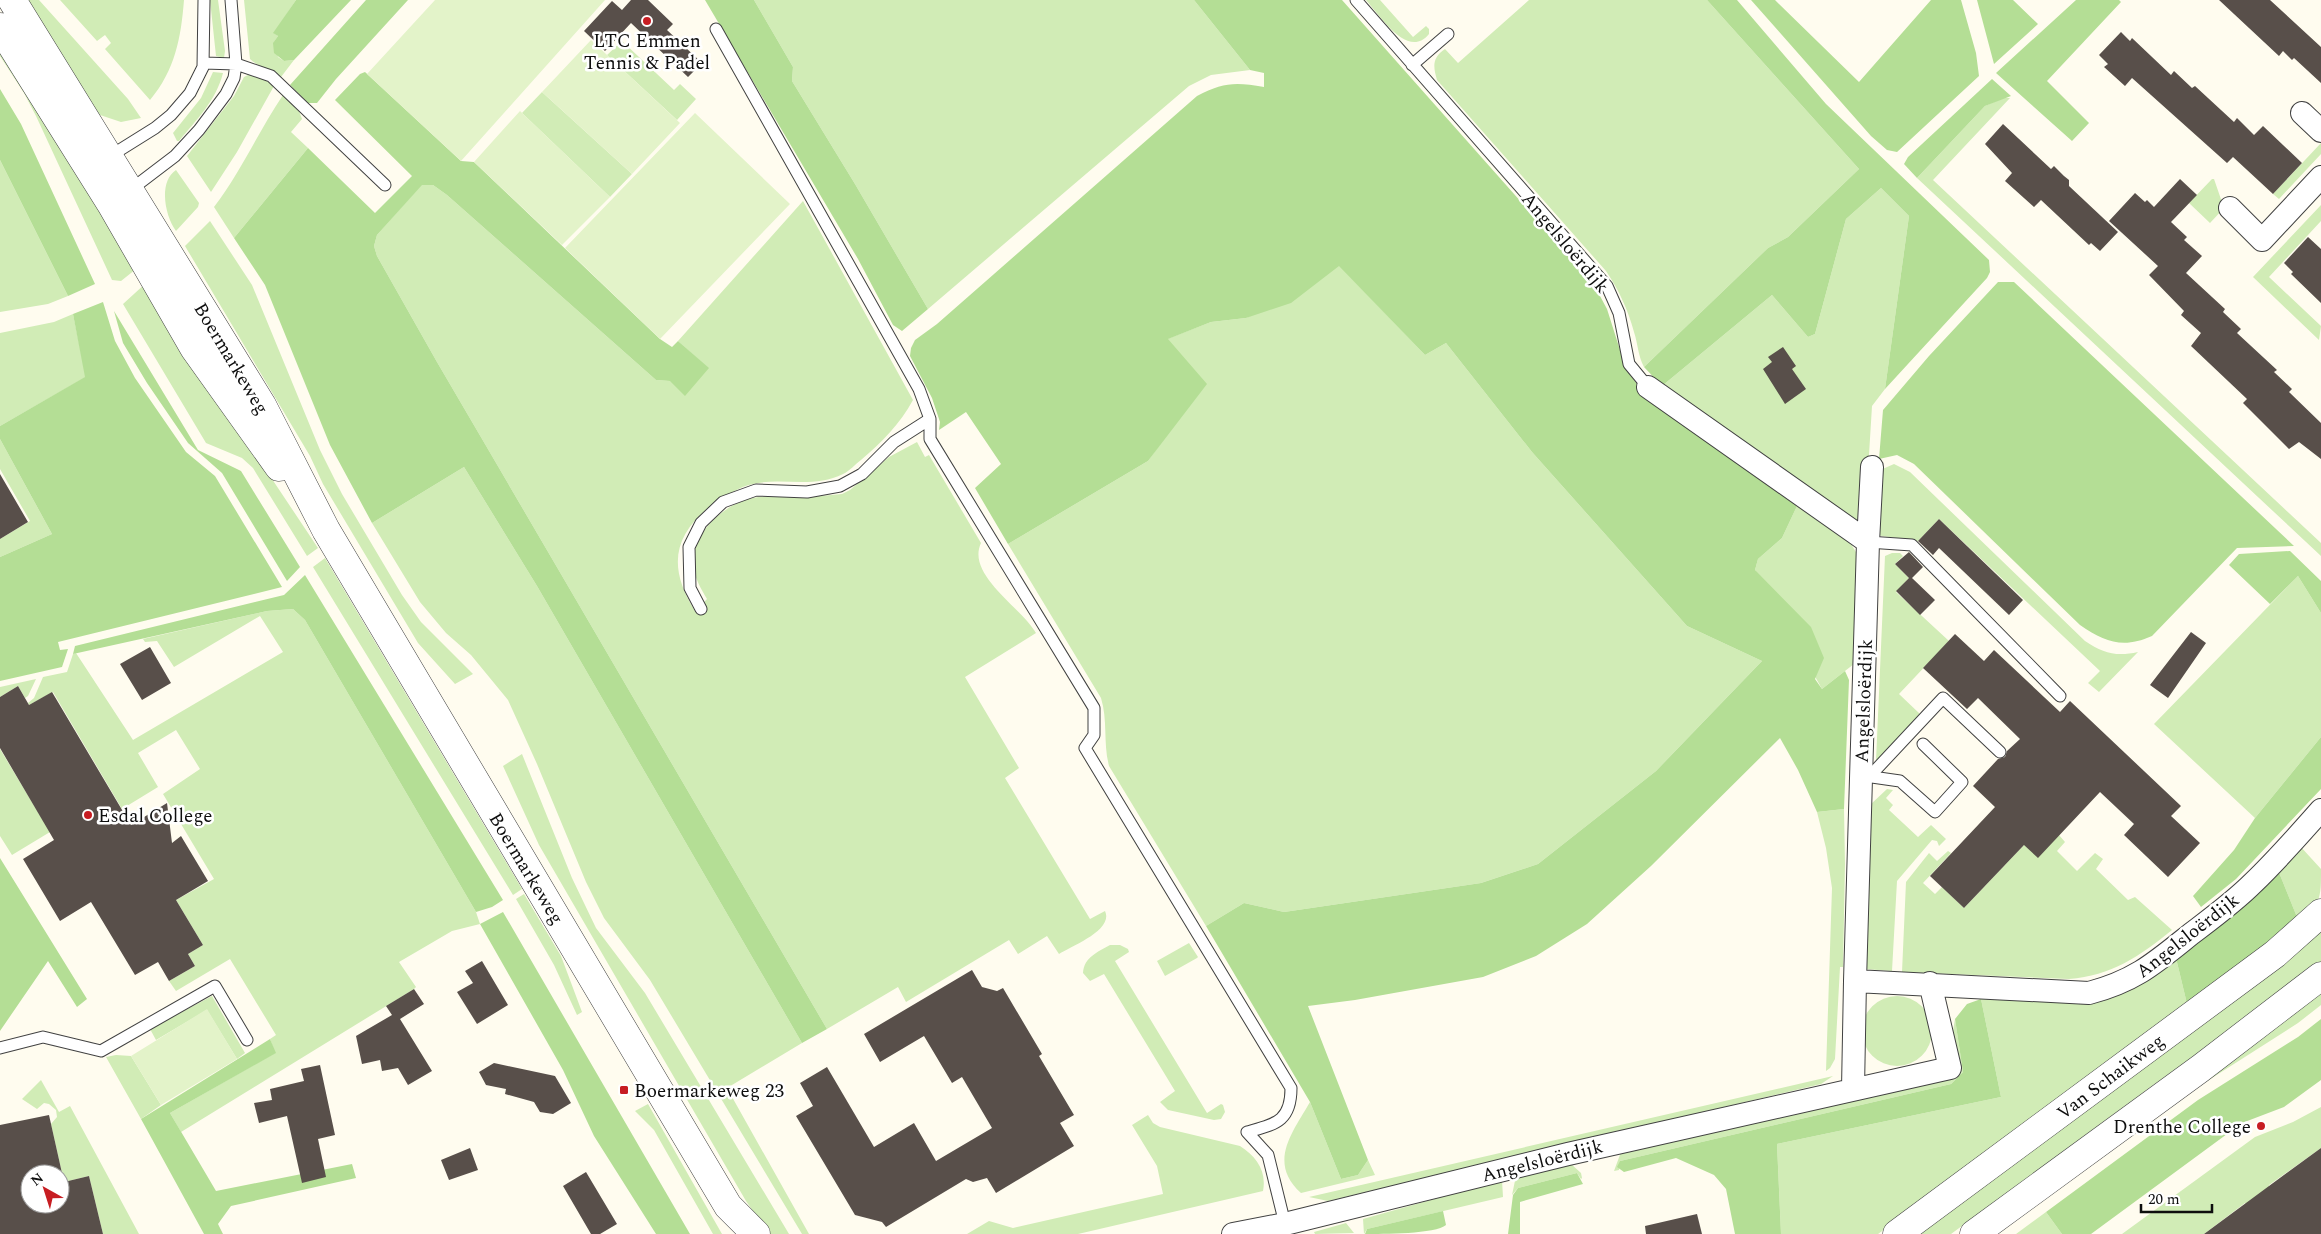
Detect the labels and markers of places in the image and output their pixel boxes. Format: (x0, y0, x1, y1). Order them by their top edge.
marker: LTC Emmen Tennis & Padel (641, 15, 653, 27)
place label: LTC Emmen Tennis & Padel (584, 27, 710, 78)
place label: Esdal College (98, 802, 213, 831)
marker: Esdal College (82, 809, 94, 821)
place label: Boermarkeweg 23 (634, 1077, 784, 1106)
marker: Boermarkeweg 23 (618, 1084, 630, 1096)
place label: Drenthe College (2113, 1113, 2251, 1142)
marker: Drenthe College (2255, 1120, 2267, 1132)

